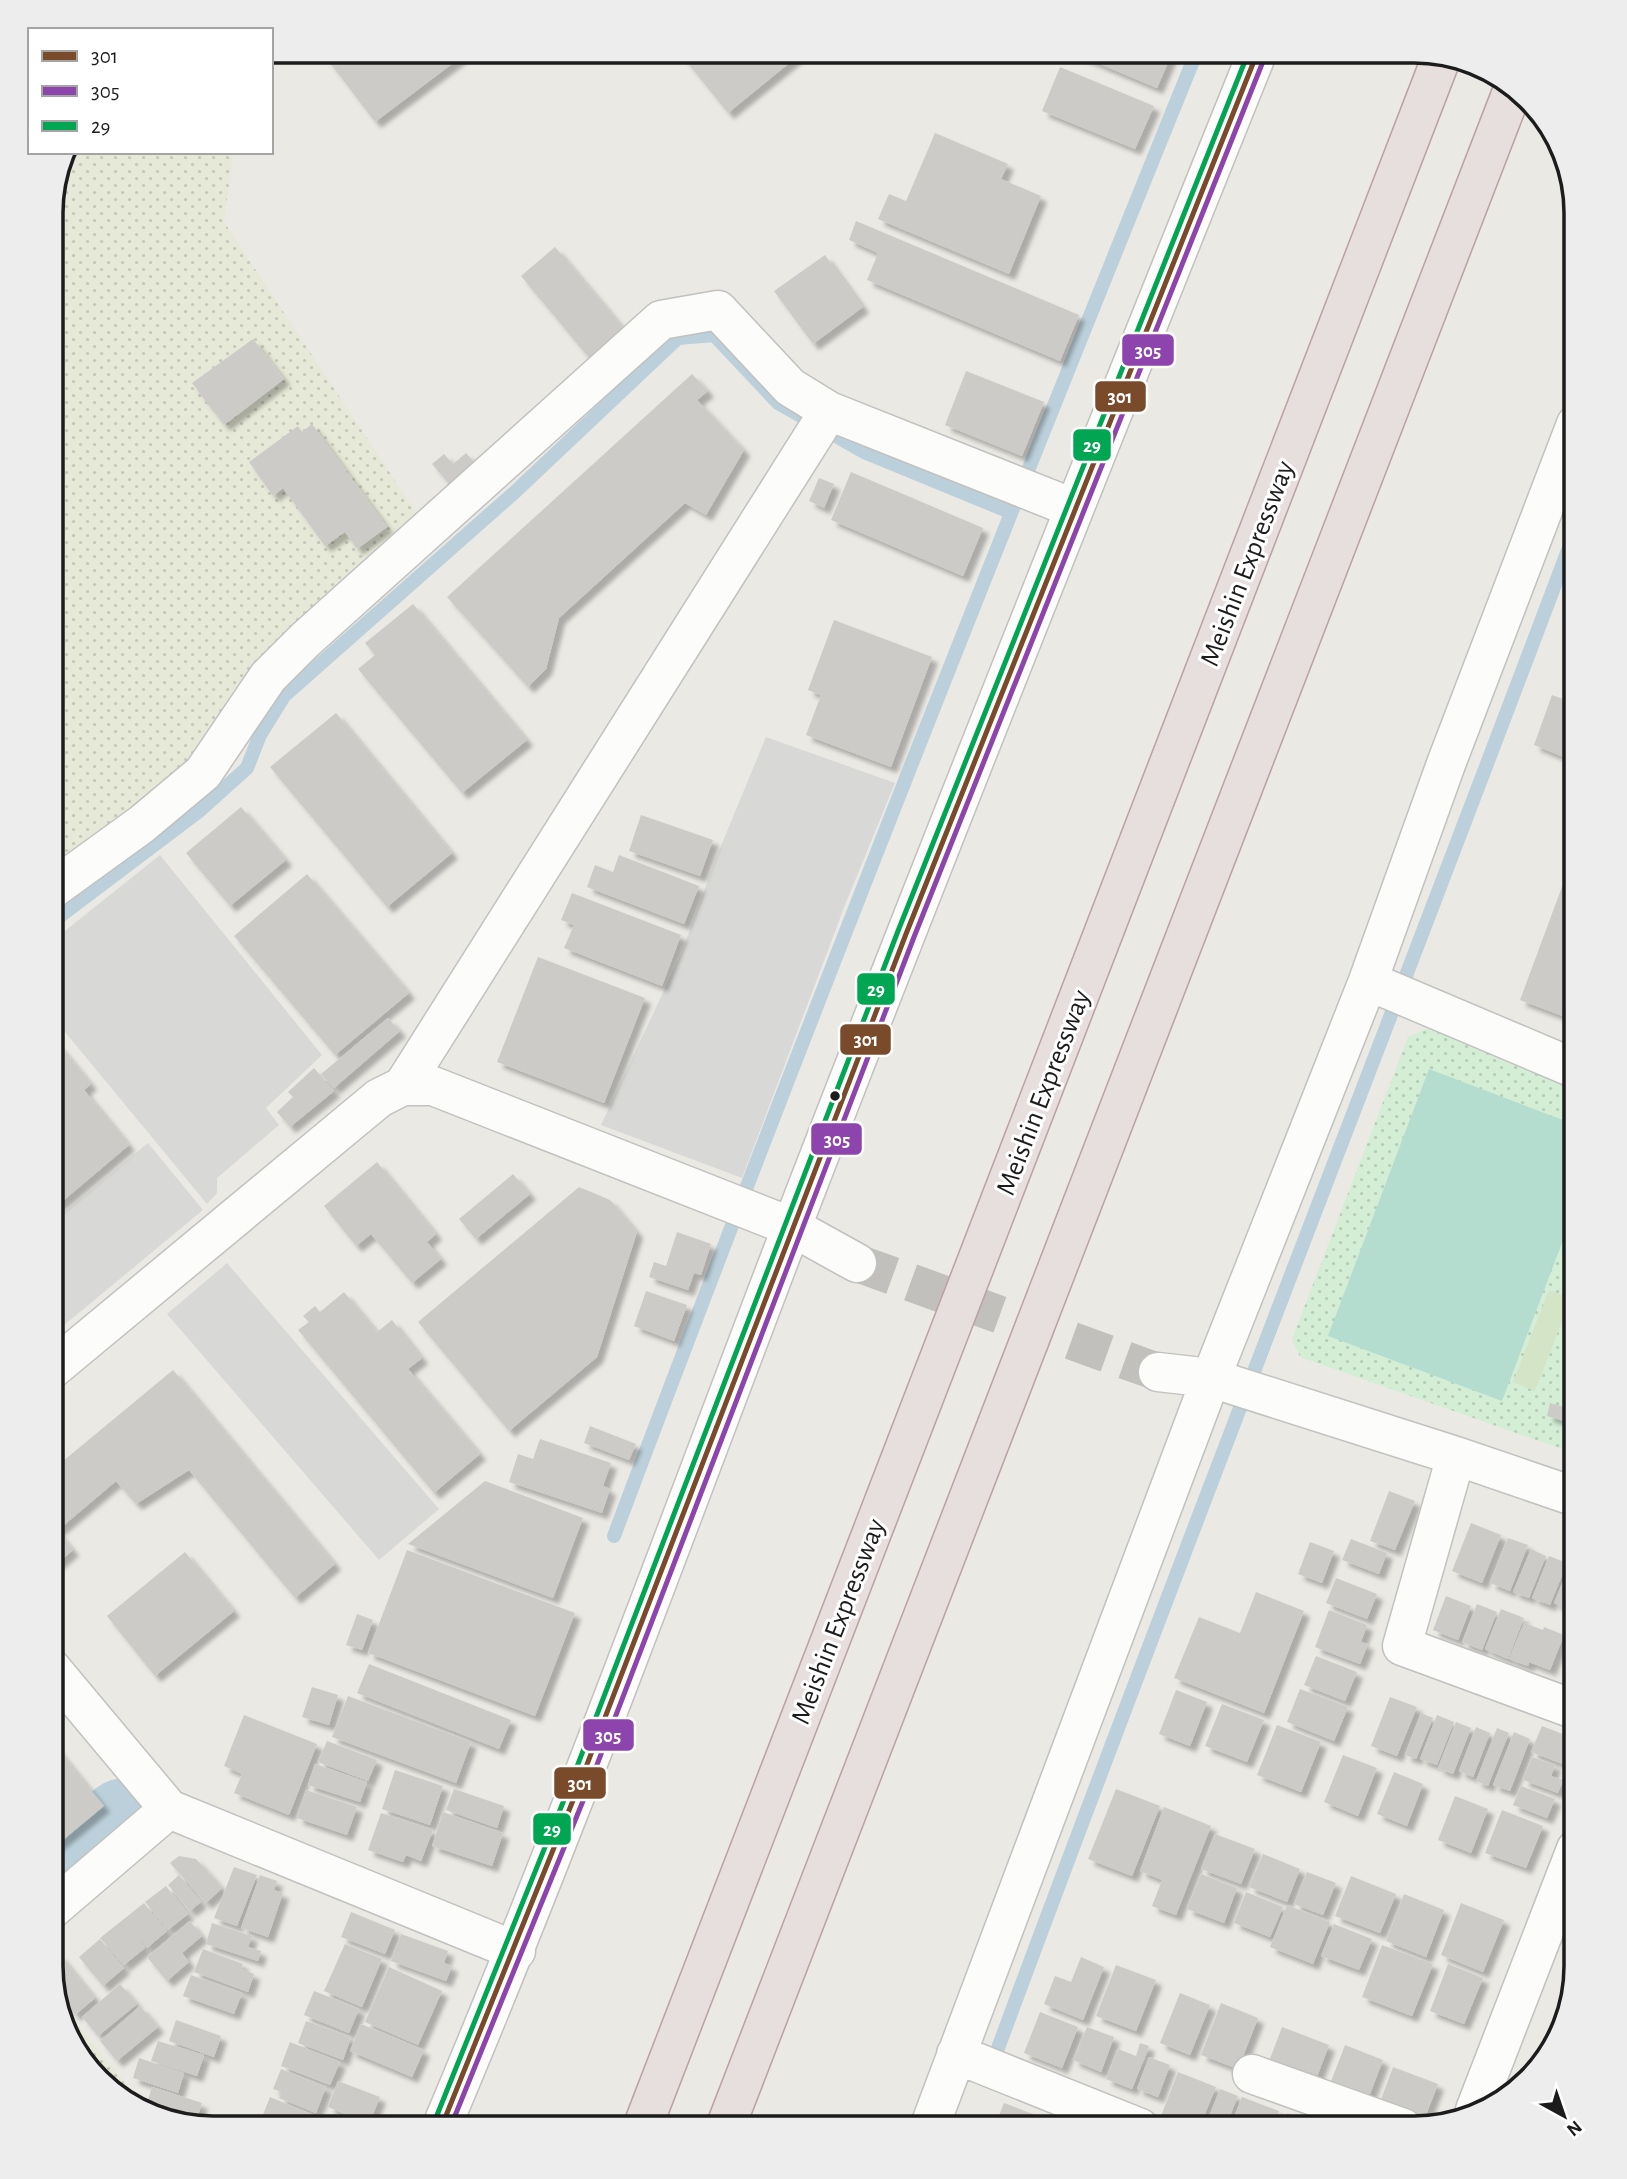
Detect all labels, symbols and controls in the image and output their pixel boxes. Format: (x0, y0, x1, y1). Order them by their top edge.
legend (28, 28, 273, 154)
text: 301 (91, 46, 118, 67)
text: 305 (91, 81, 120, 102)
text: 29 (91, 116, 110, 137)
line badge: 305 (1121, 333, 1175, 367)
text: 305 (1135, 342, 1161, 361)
line badge: 301 (1094, 380, 1147, 413)
text: 301 (1108, 388, 1132, 407)
line badge: 29 (1072, 428, 1112, 462)
text: 29 (1083, 437, 1101, 456)
street label: Meishin Expressway (1196, 457, 1300, 670)
line badge: 29 (856, 972, 896, 1006)
text: 29 (867, 981, 885, 1000)
street label: Meishin Expressway (992, 986, 1096, 1199)
line badge: 301 (839, 1023, 892, 1056)
text: 301 (854, 1031, 878, 1050)
unlabelled marker (828, 1089, 842, 1103)
line badge: 305 (810, 1122, 863, 1156)
text: 305 (824, 1131, 850, 1150)
street label: Meishin Expressway (787, 1515, 891, 1728)
line badge: 305 (582, 1718, 635, 1752)
text: 305 (595, 1727, 621, 1746)
line badge: 301 (553, 1766, 607, 1800)
text: 301 (568, 1775, 592, 1794)
line badge: 29 (532, 1812, 572, 1846)
text: 29 (543, 1821, 561, 1840)
north arrow (1529, 2081, 1599, 2151)
text: N (1563, 2116, 1585, 2139)

